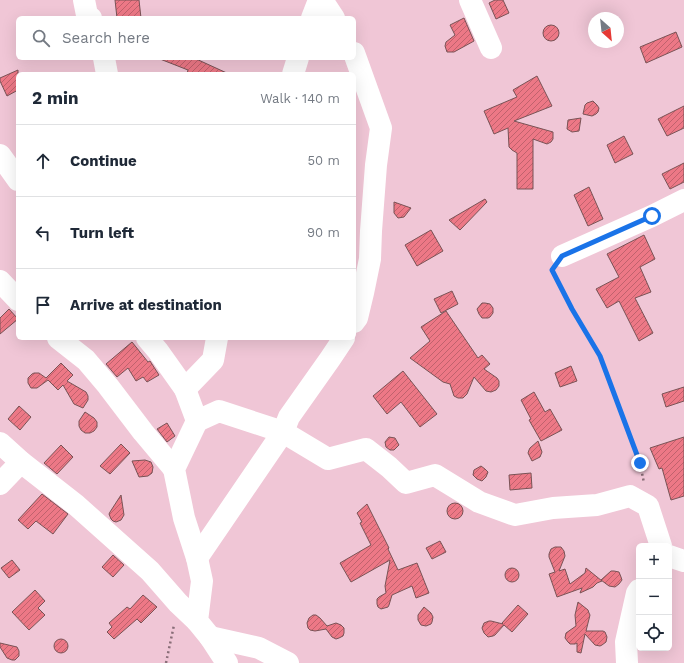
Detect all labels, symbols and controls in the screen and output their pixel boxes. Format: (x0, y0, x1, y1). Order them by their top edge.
north arrow (588, 12, 624, 48)
search box (16, 16, 356, 60)
icon: search (30, 27, 52, 49)
text: Search here (62, 29, 150, 47)
text: 2 min (32, 88, 78, 108)
text: Walk · 140 m (260, 91, 340, 106)
icon: ahead (32, 150, 54, 172)
text: Continue (70, 152, 137, 170)
text: 50 m (308, 153, 340, 168)
route start (643, 207, 661, 225)
icon: left (32, 222, 54, 244)
text: Turn left (70, 224, 134, 242)
text: 90 m (307, 225, 340, 240)
icon: arrive (32, 294, 54, 316)
text: Arrive at destination (70, 296, 222, 314)
route end (631, 454, 649, 472)
map controls (636, 543, 672, 651)
button: + (636, 543, 672, 579)
button: − (636, 579, 672, 615)
button: locate (636, 615, 672, 651)

